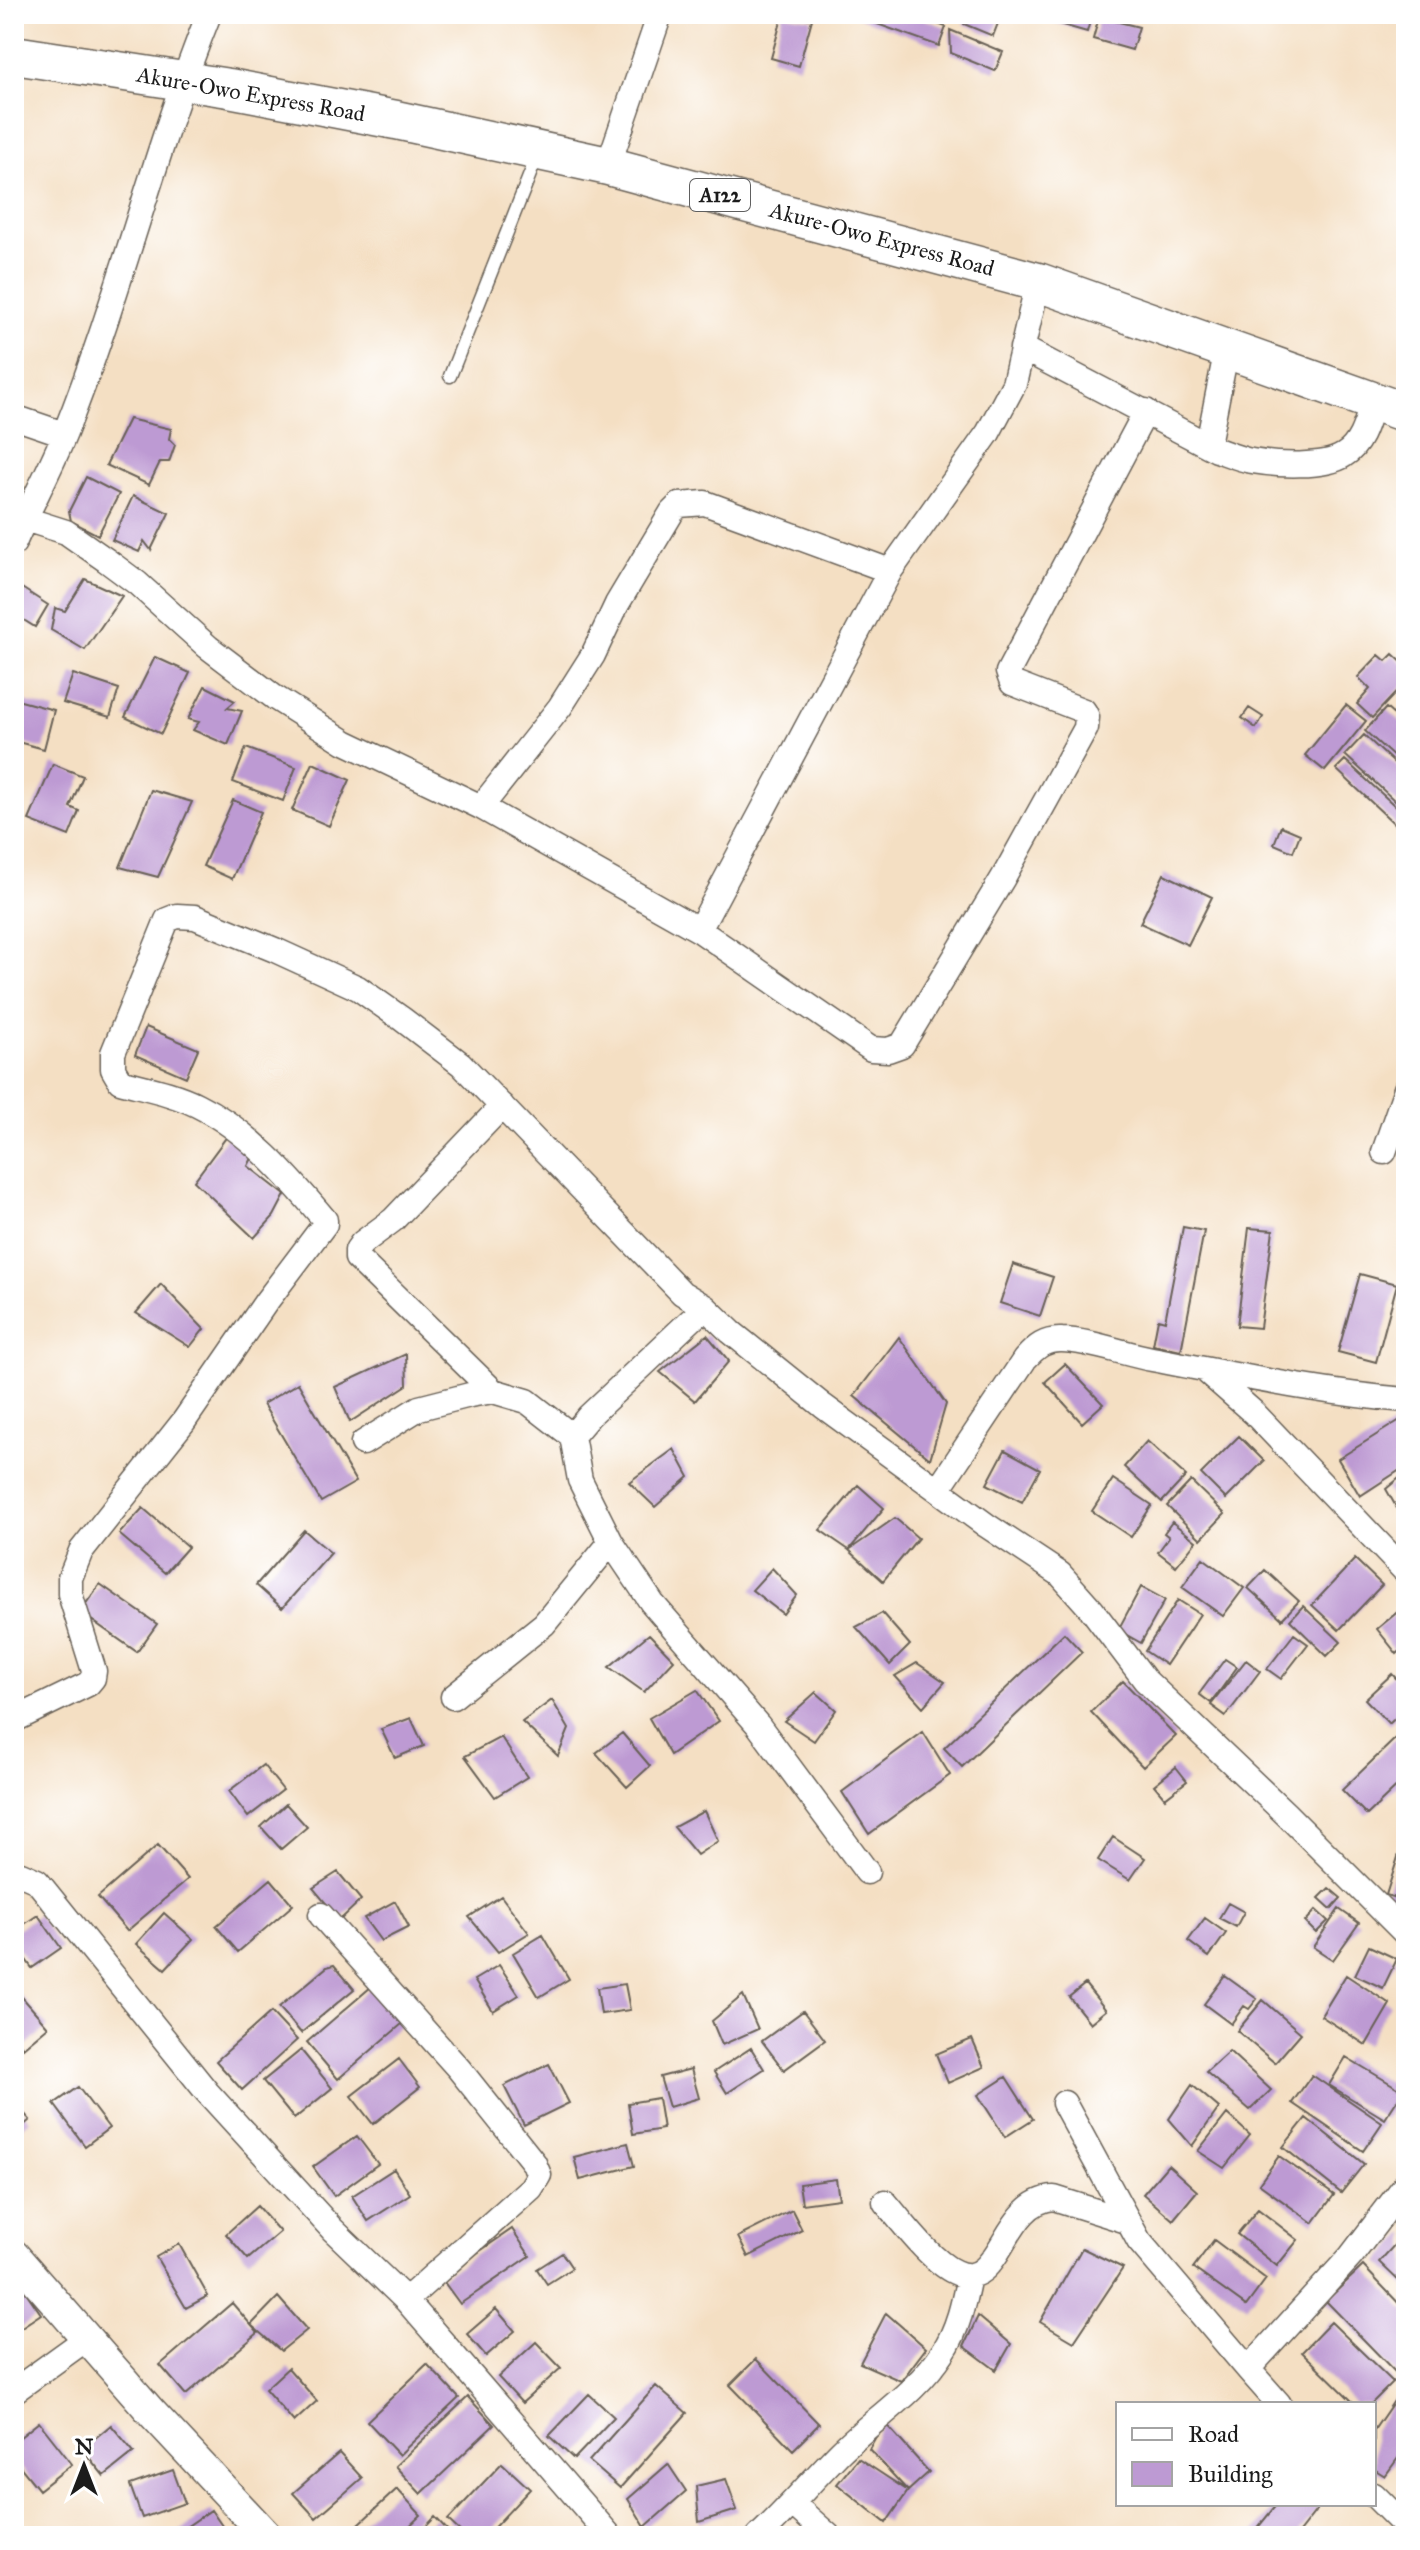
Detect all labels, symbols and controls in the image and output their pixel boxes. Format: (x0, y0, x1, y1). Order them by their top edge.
street label: Akure-Owo Express Road (134, 60, 367, 127)
road number: A122 (690, 179, 750, 211)
street label: Akure-Owo Express Road (766, 196, 997, 282)
legend (1116, 2402, 1376, 2506)
text: Road (1188, 2419, 1239, 2449)
north arrow (44, 2426, 124, 2506)
text: N (75, 2433, 94, 2460)
text: Building (1188, 2459, 1273, 2489)

